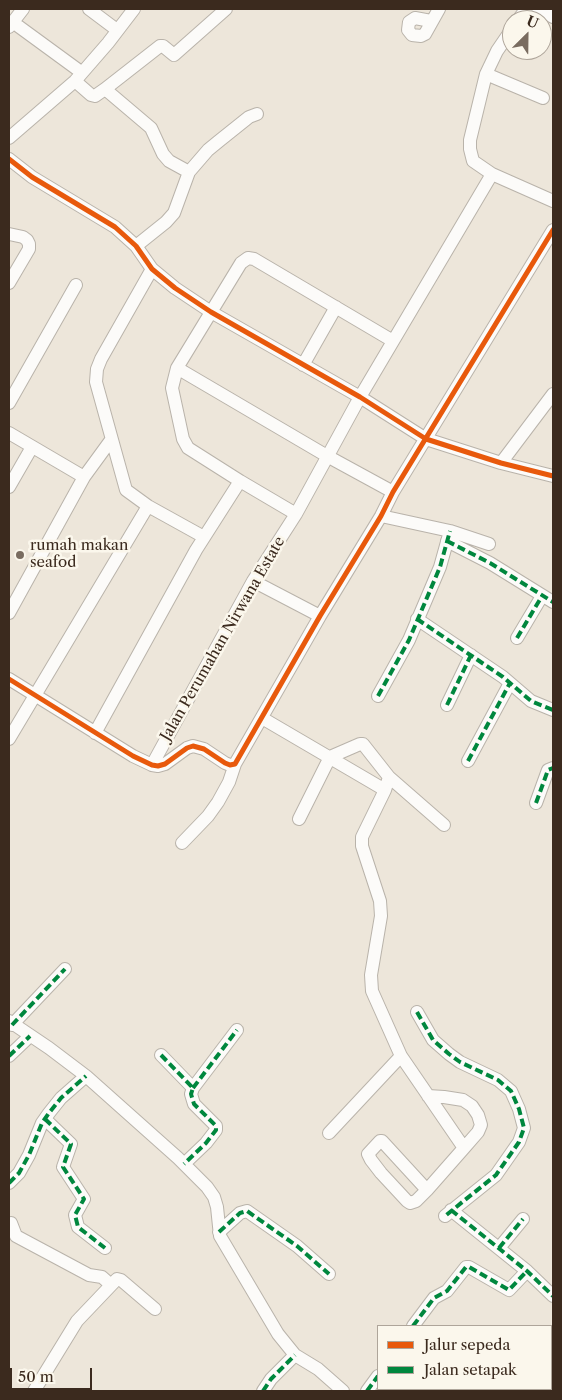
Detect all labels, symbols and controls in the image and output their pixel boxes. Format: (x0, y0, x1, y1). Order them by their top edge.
north arrow (502, 10, 552, 60)
text: U (524, 12, 541, 33)
street label: Jalan Perumahan Nirwana Estate (157, 534, 289, 744)
place label: rumah makan seafod (30, 537, 128, 572)
marker: rumah makan seafod (14, 549, 26, 561)
legend (377, 1325, 552, 1390)
text: Jalur sepeda (424, 1335, 510, 1354)
scale bar (12, 1358, 95, 1390)
text: Jalan setapak (424, 1360, 517, 1379)
text: 50 m (18, 1367, 54, 1386)

